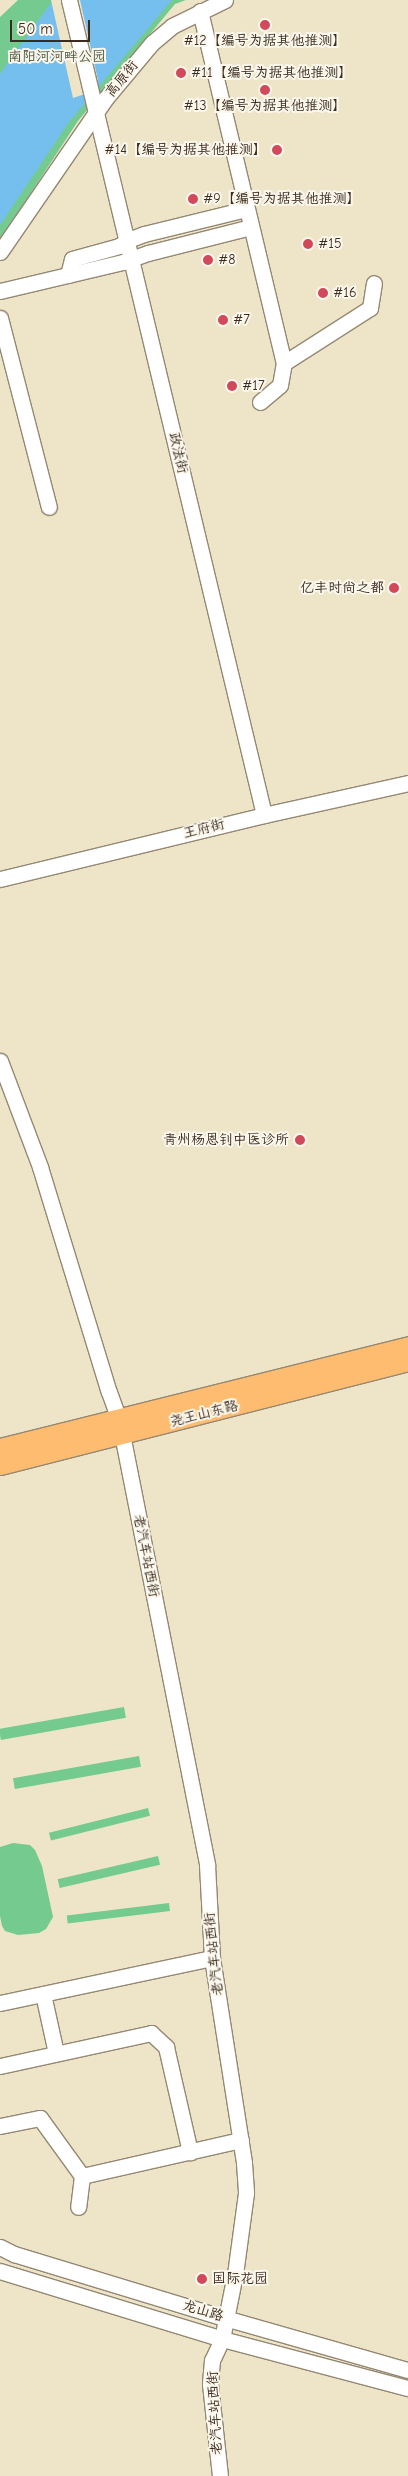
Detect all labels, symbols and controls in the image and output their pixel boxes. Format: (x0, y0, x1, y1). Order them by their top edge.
scale bar (12, 10, 92, 42)
marker: #12【编号为据其他推测】 (259, 19, 271, 31)
text: 50 m (18, 20, 53, 38)
place label: #12【编号为据其他推测】 (183, 33, 347, 49)
park label: 南阳河河畔公园 (8, 49, 106, 65)
street label: 高原街 (102, 57, 142, 101)
place label: #11【编号为据其他推测】 (191, 65, 352, 81)
marker: #11【编号为据其他推测】 (175, 67, 187, 79)
marker: #13【编号为据其他推测】 (259, 84, 271, 96)
place label: #13【编号为据其他推测】 (184, 98, 346, 114)
place label: #14【编号为据其他推测】 (104, 142, 267, 158)
marker: #14【编号为据其他推测】 (271, 144, 283, 156)
place label: #9【编号为据其他推测】 (203, 191, 361, 207)
marker: #9【编号为据其他推测】 (187, 193, 199, 205)
place label: #15 (318, 236, 341, 252)
marker: #15 (302, 238, 314, 250)
place label: #8 (218, 252, 236, 268)
marker: #8 (202, 254, 214, 266)
place label: #16 (333, 285, 356, 301)
marker: #16 (317, 287, 329, 299)
place label: #7 (233, 312, 250, 328)
marker: #7 (217, 314, 229, 326)
place label: #17 (242, 378, 265, 394)
marker: #17 (226, 380, 238, 392)
street label: 政法街 (165, 431, 191, 475)
place label: 亿丰时尚之都 (300, 580, 384, 596)
marker: 亿丰时尚之都 (388, 582, 400, 594)
street label: 王府街 (182, 816, 226, 842)
place label: 青州杨恩钊中医诊所 (163, 1132, 289, 1148)
marker: 青州杨恩钊中医诊所 (293, 1133, 307, 1147)
street label: 尧王山东路 (168, 1397, 240, 1431)
street label: 老汽车站西街 (130, 1513, 162, 1599)
street label: 老汽车站西街 (201, 1911, 227, 1997)
place label: 国际花园 (212, 2271, 268, 2287)
marker: 国际花园 (196, 2273, 208, 2285)
street label: 龙山路 (180, 2297, 226, 2325)
street label: 老汽车站西街 (204, 2371, 226, 2455)

